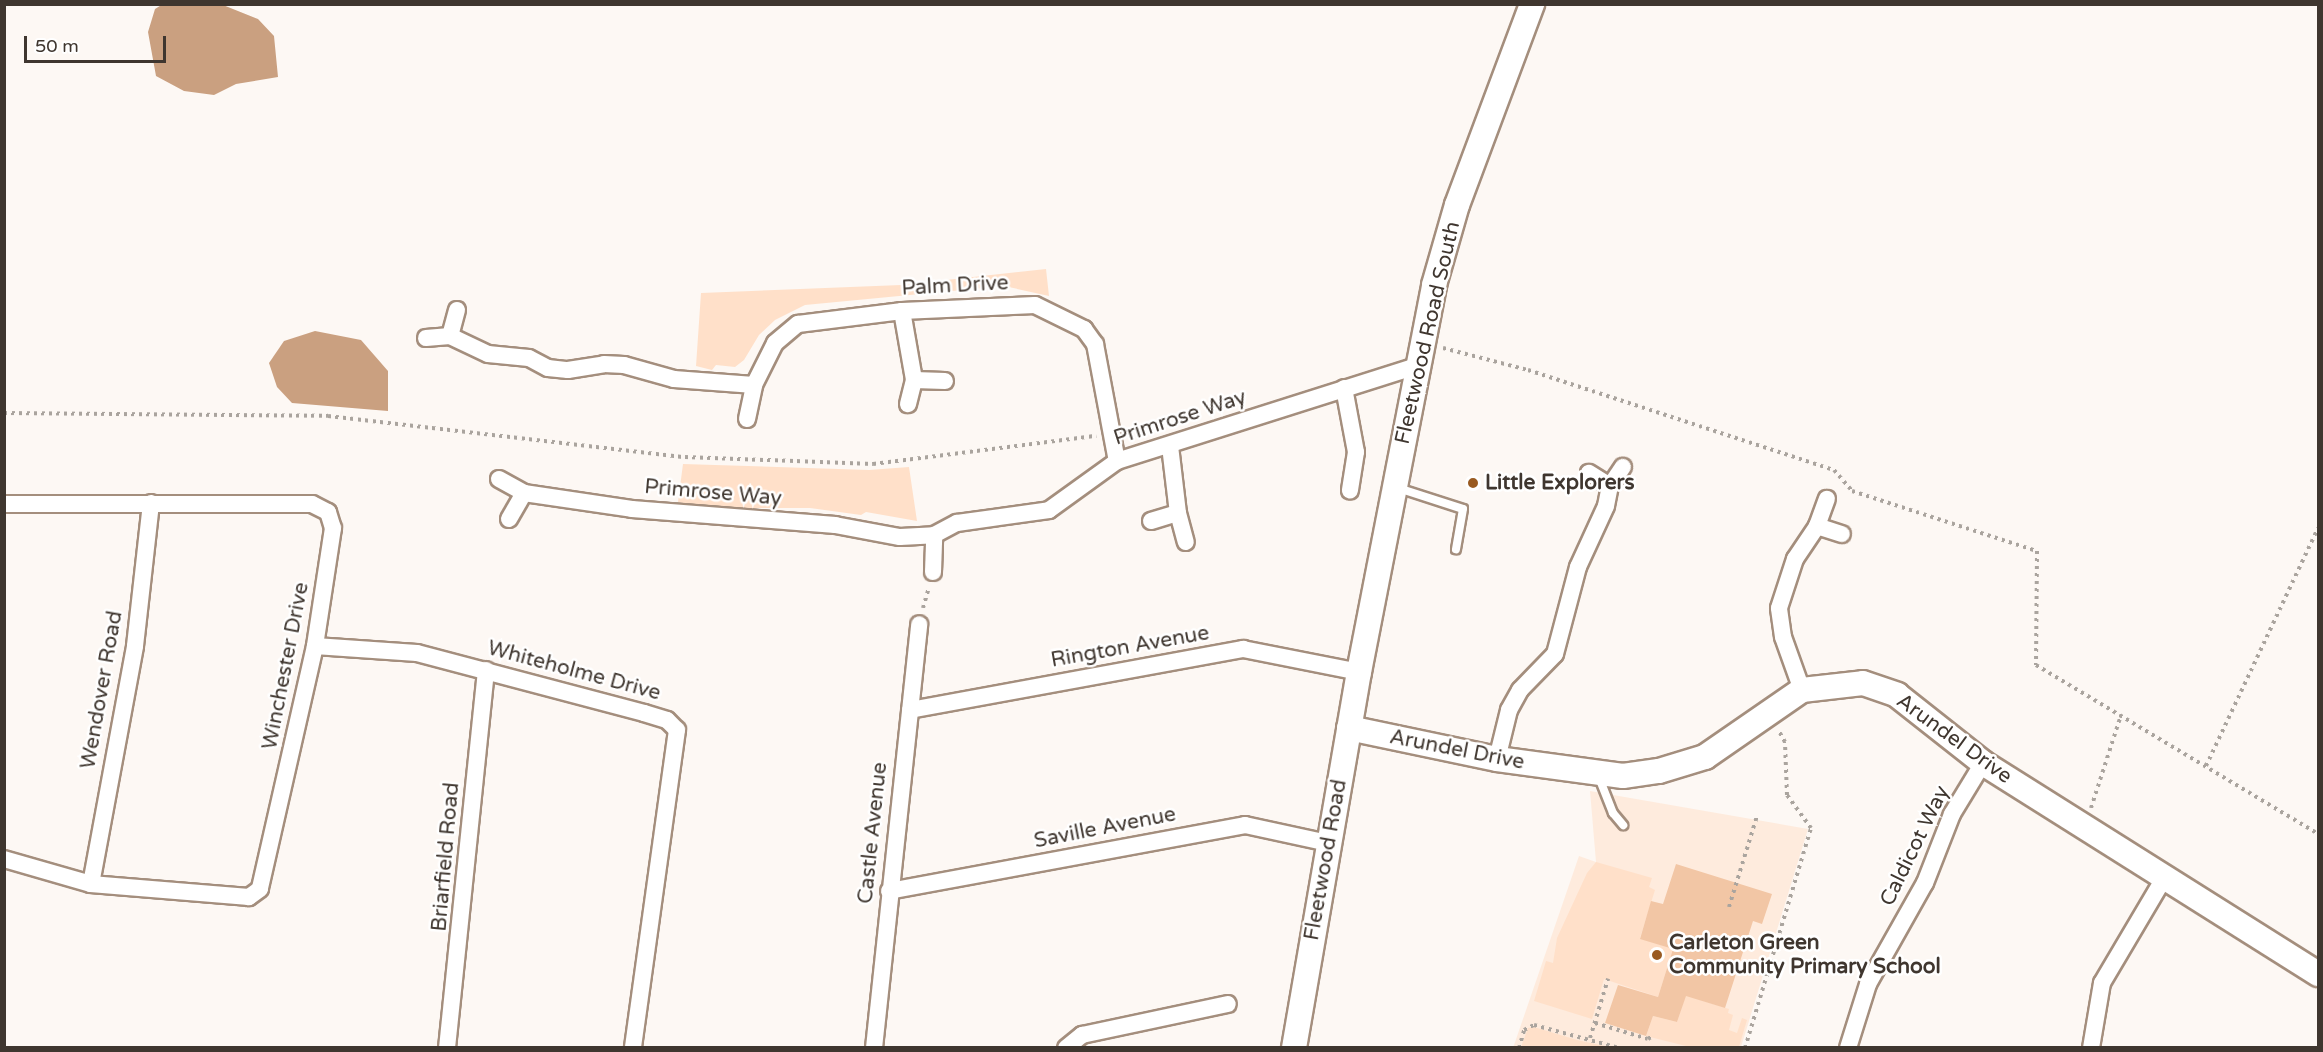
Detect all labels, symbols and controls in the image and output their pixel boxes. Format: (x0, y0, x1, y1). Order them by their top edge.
scale bar (27, 24, 170, 62)
text: 50 m (35, 35, 79, 57)
street label: Fleetwood Road South (1390, 219, 1466, 447)
street label: Palm Drive (901, 271, 1009, 301)
street label: Primrose Way (1111, 385, 1249, 451)
place label: Little Explorers (1485, 470, 1635, 496)
street label: Primrose Way (643, 474, 783, 512)
marker: Little Explorers (1466, 476, 1480, 490)
street label: Winchester Drive (257, 580, 315, 752)
street label: Wendover Road (76, 609, 128, 771)
street label: Rington Avenue (1049, 621, 1211, 673)
street label: Whiteholme Drive (485, 636, 663, 706)
street label: Arundel Drive (1891, 689, 2017, 789)
street label: Arundel Drive (1387, 725, 1527, 775)
street label: Castle Avenue (853, 761, 893, 905)
street label: Fleetwood Road (1299, 778, 1353, 942)
street label: Briarfield Road (427, 781, 465, 933)
street label: Caldicot Way (1875, 782, 1955, 910)
street label: Saville Avenue (1032, 802, 1178, 854)
place label: Carleton Green Community Primary School (1669, 930, 1941, 980)
marker: Carleton Green Community Primary School (1650, 948, 1664, 962)

